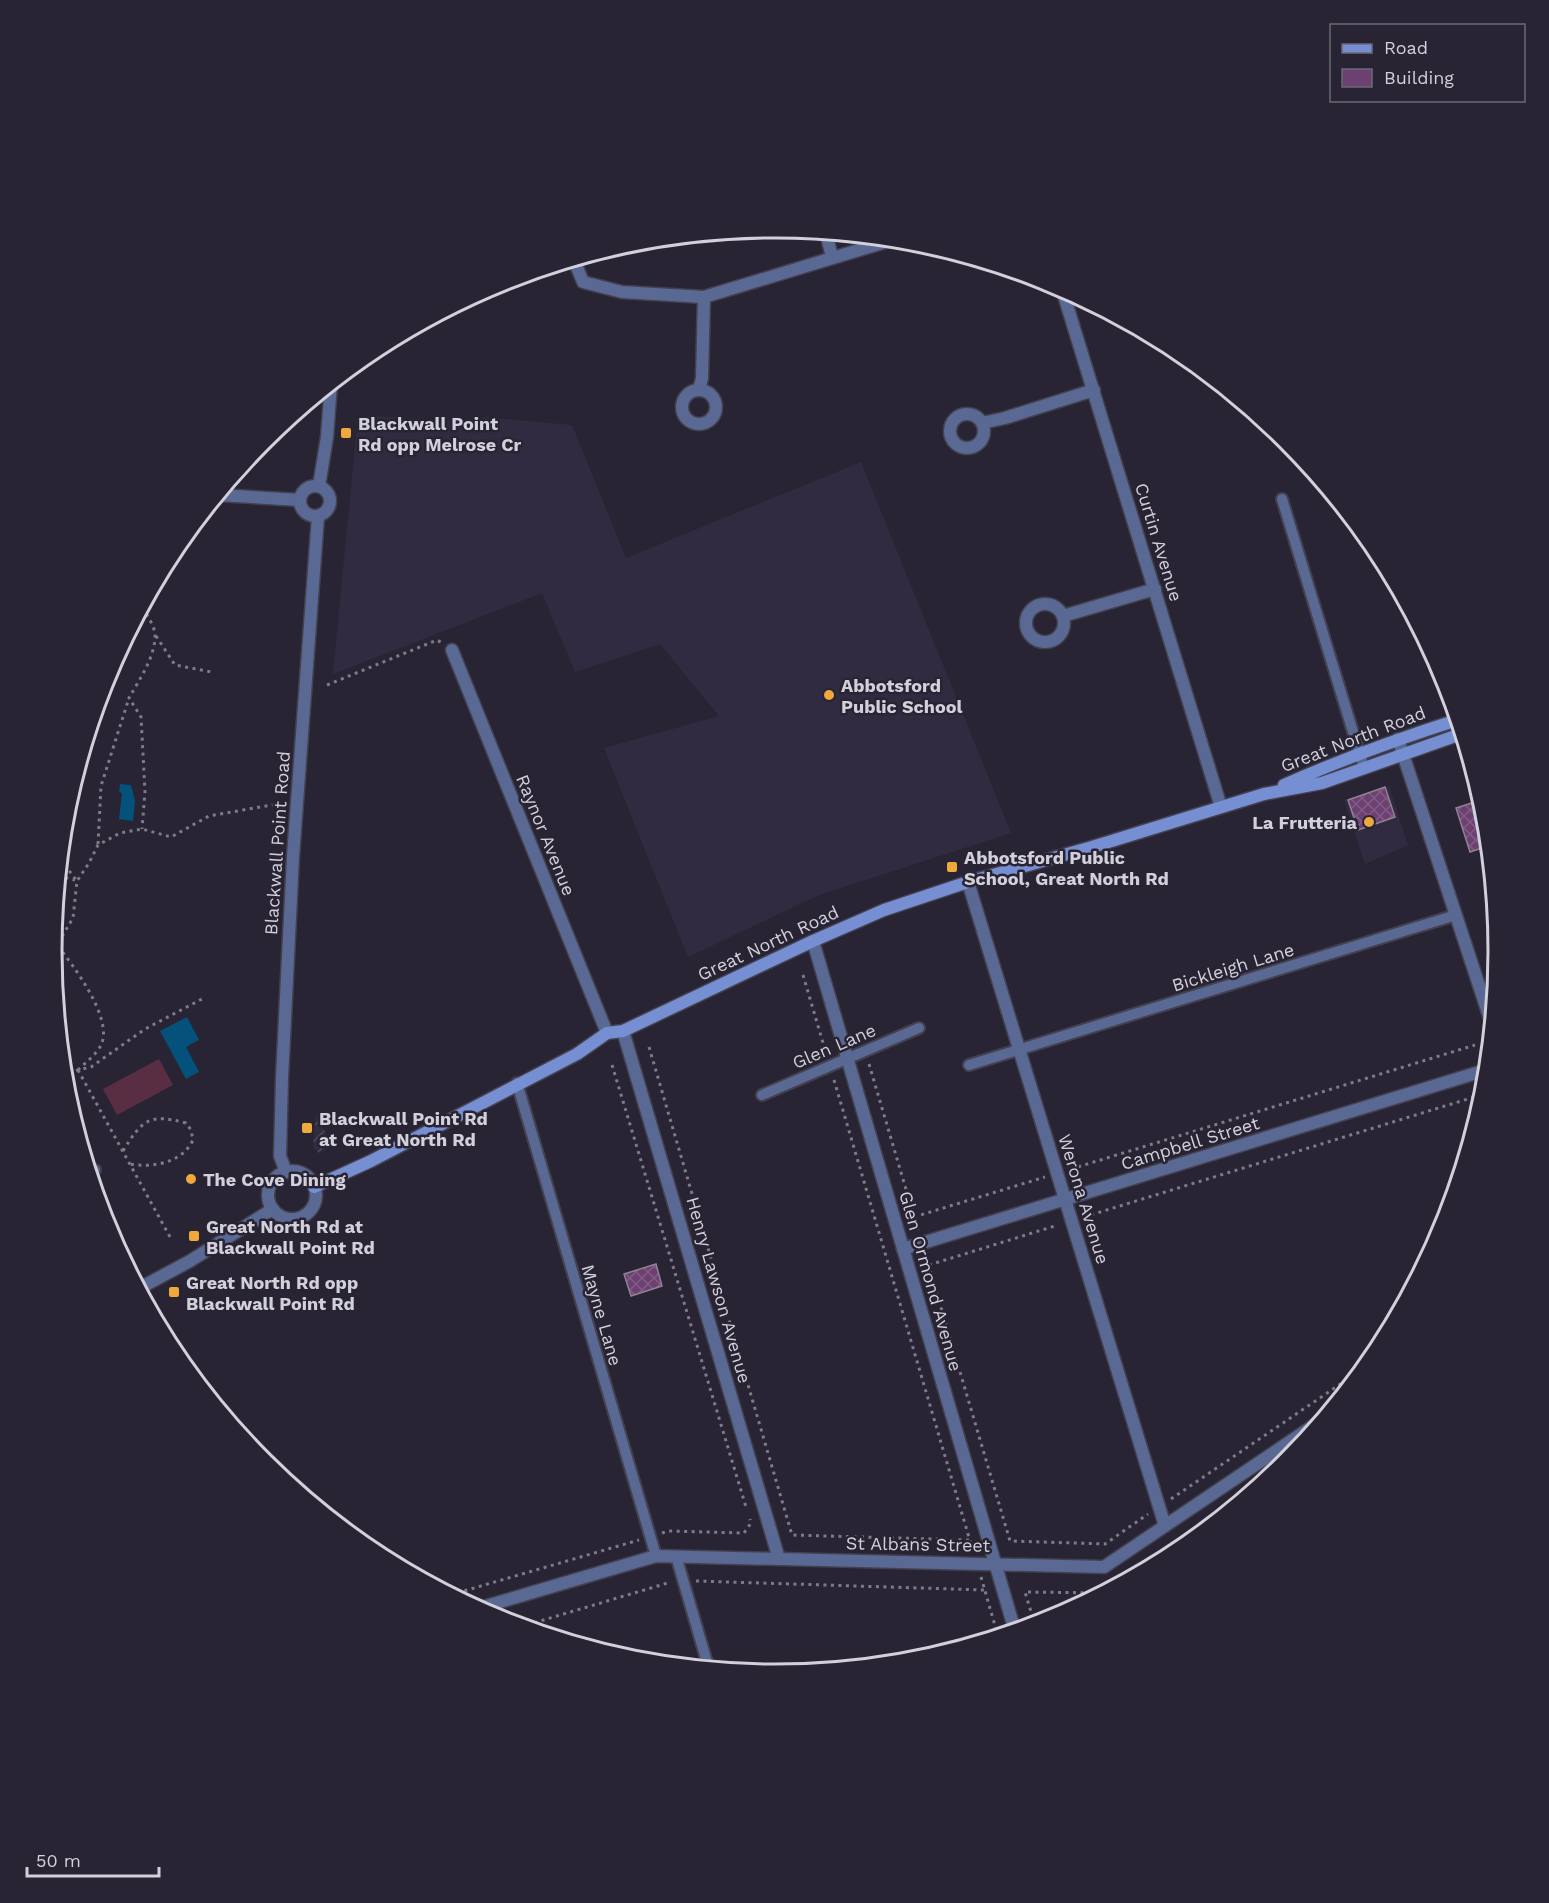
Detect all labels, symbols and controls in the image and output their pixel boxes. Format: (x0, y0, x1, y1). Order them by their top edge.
legend (1330, 24, 1525, 102)
text: Road (1384, 37, 1428, 58)
text: Building (1384, 67, 1454, 88)
place label: Blackwall Point Rd opp Melrose Cr (358, 413, 522, 455)
marker: Blackwall Point Rd opp Melrose Cr (339, 426, 353, 440)
street label: Curtin Avenue (1131, 480, 1187, 604)
place label: Abbotsford Public School (841, 675, 962, 717)
marker: Abbotsford Public School (822, 688, 836, 702)
street label: Great North Road (1278, 702, 1428, 776)
street label: Blackwall Point Road (260, 750, 294, 936)
street label: Raynor Avenue (512, 771, 580, 899)
place label: La Frutteria (1252, 812, 1358, 833)
marker: La Frutteria (1362, 815, 1376, 829)
place label: Abbotsford Public School, Great North Rd (964, 847, 1169, 889)
marker: Abbotsford Public School, Great North Rd (945, 860, 959, 874)
street label: Great North Road (694, 901, 842, 985)
street label: Bickleigh Lane (1169, 938, 1297, 996)
street label: Glen Lane (789, 1019, 879, 1073)
place label: Blackwall Point Rd at Great North Rd (319, 1108, 488, 1150)
street label: Campbell Street (1118, 1112, 1262, 1174)
marker: Blackwall Point Rd at Great North Rd (300, 1121, 314, 1135)
street label: Werona Avenue (1054, 1131, 1114, 1267)
place label: The Cove Dining (203, 1169, 346, 1190)
marker: The Cove Dining (184, 1172, 198, 1186)
street label: Glen Ormond Avenue (895, 1189, 967, 1373)
street label: Henry Lawson Avenue (682, 1194, 756, 1386)
place label: Great North Rd at Blackwall Point Rd (206, 1216, 375, 1258)
marker: Great North Rd at Blackwall Point Rd (187, 1229, 201, 1243)
street label: Mayne Lane (578, 1262, 626, 1368)
place label: Great North Rd opp Blackwall Point Rd (186, 1272, 358, 1314)
marker: Great North Rd opp Blackwall Point Rd (167, 1285, 181, 1299)
street label: St Albans Street (846, 1532, 991, 1556)
scale bar (27, 1840, 159, 1878)
text: 50 m (36, 1850, 81, 1871)

